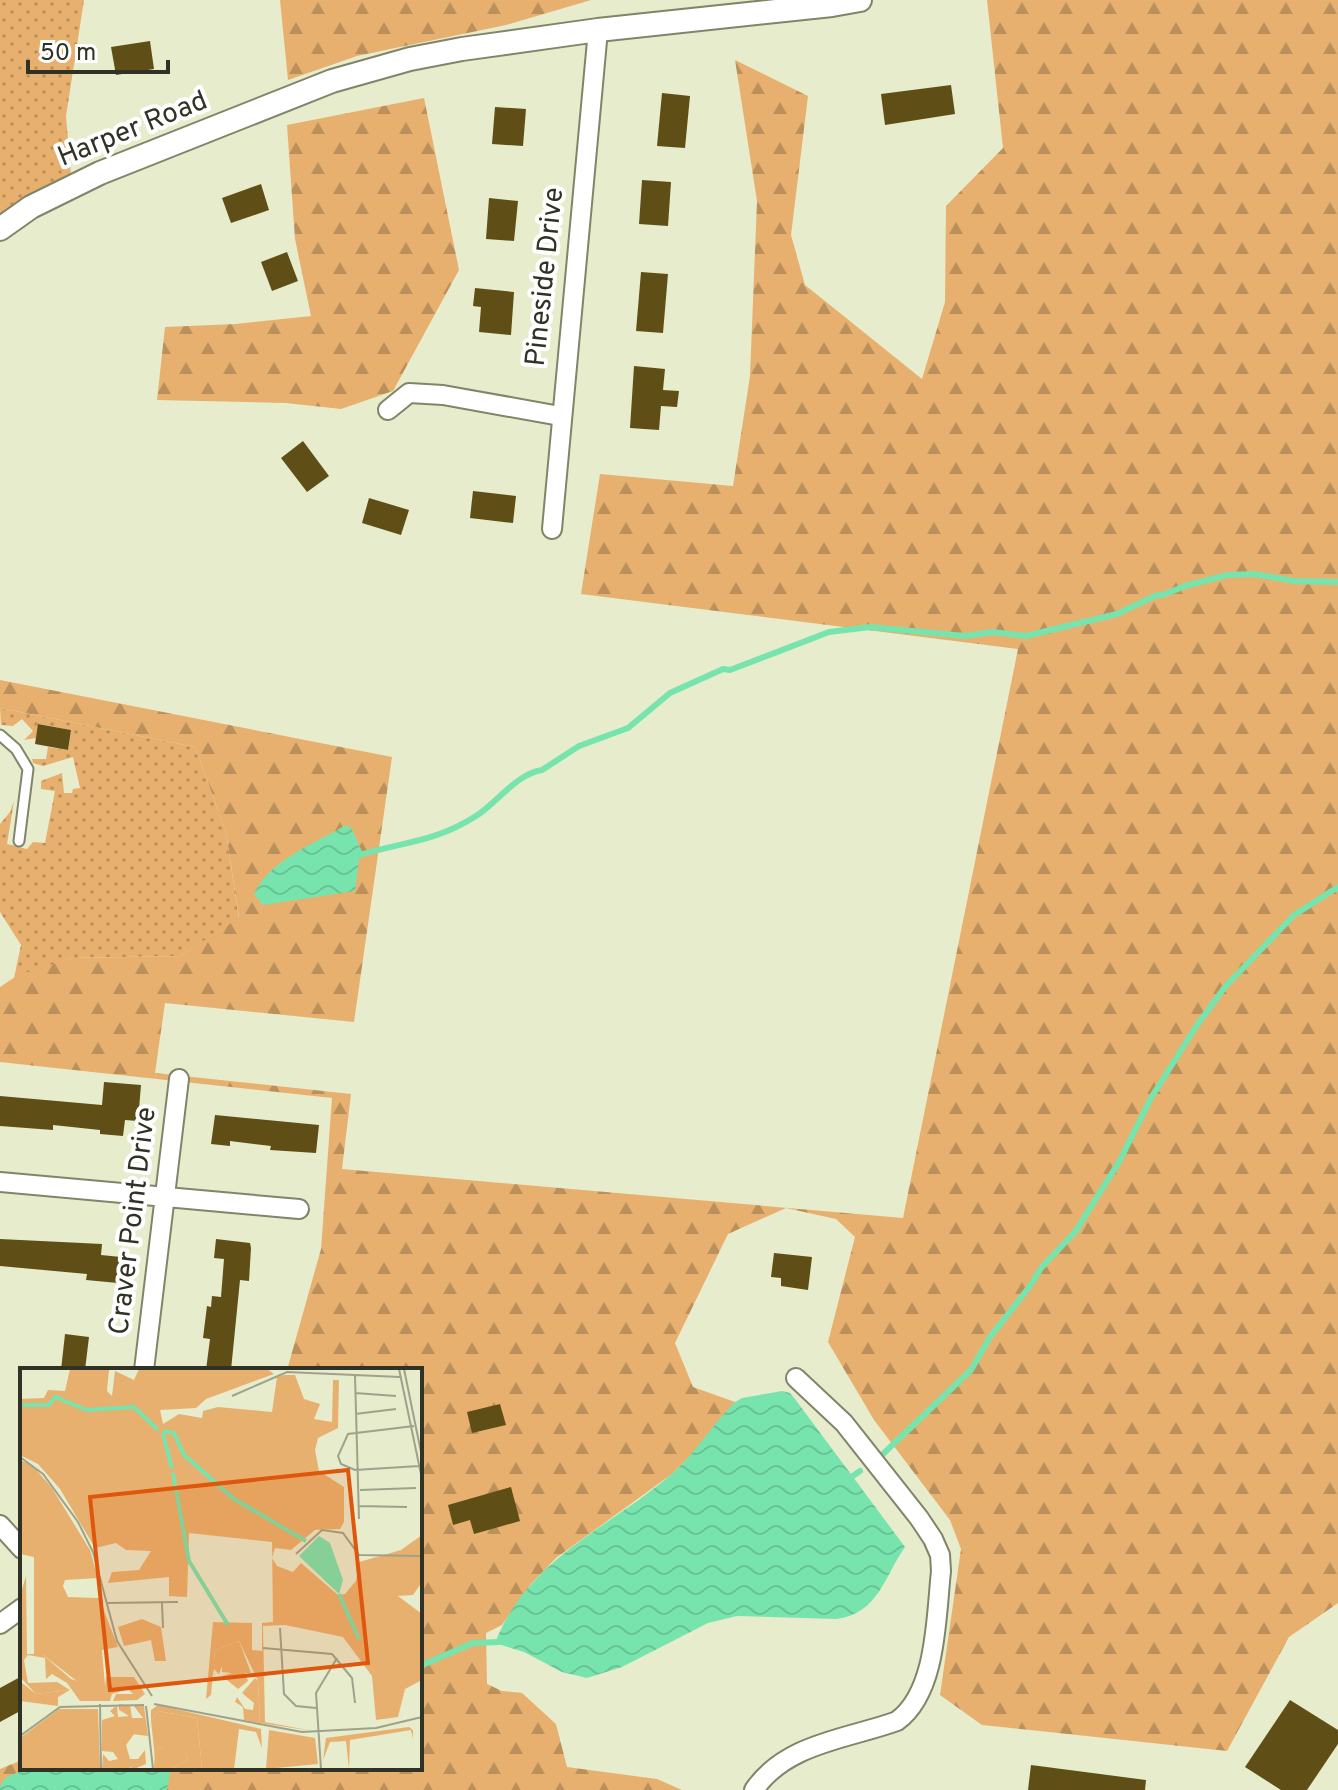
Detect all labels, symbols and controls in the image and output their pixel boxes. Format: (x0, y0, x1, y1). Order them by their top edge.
scale bar (28, 24, 168, 74)
text: 50 m (40, 39, 96, 69)
street label: Harper Road (53, 84, 213, 176)
street label: Pineside Drive (519, 186, 573, 368)
street label: Craver Point Drive (102, 1105, 166, 1337)
inset map (20, 1368, 422, 1770)

